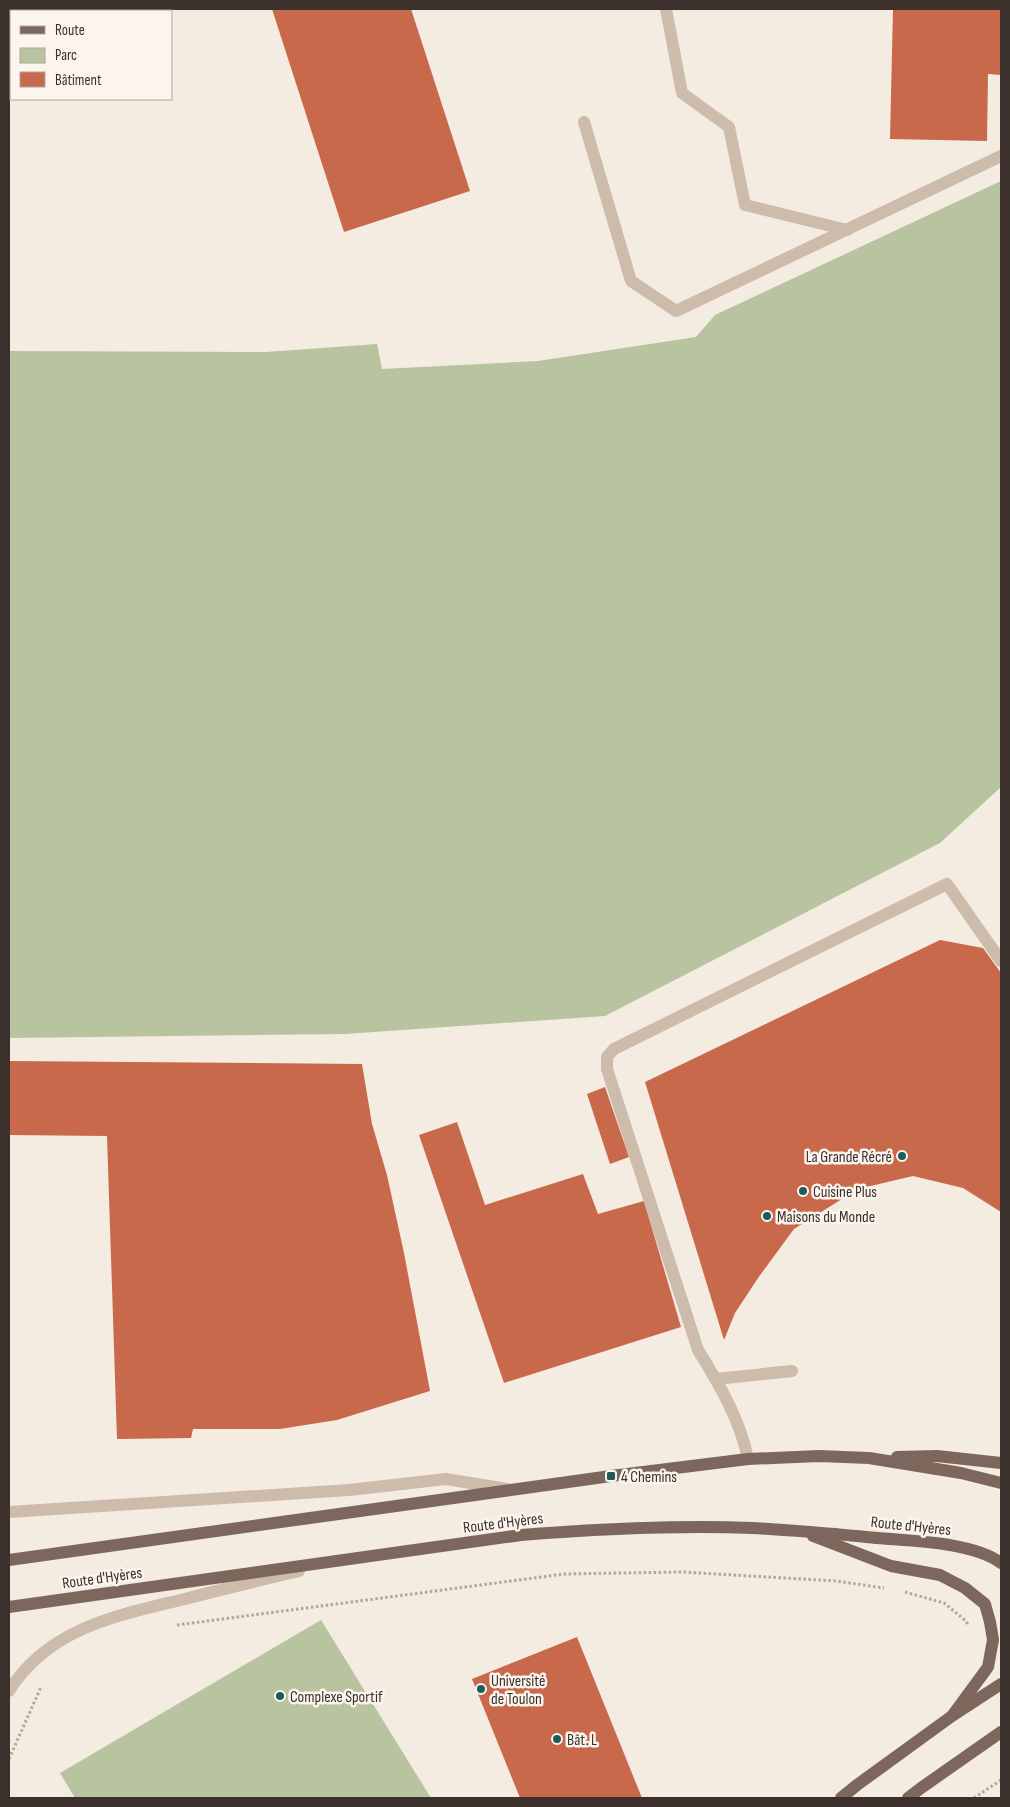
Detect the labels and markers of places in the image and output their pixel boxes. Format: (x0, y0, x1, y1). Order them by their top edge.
place label: La Grande Récré (806, 1148, 892, 1167)
marker: La Grande Récré (896, 1150, 908, 1162)
place label: Cuisine Plus (813, 1183, 877, 1202)
marker: Cuisine Plus (797, 1185, 809, 1197)
place label: Maisons du Monde (777, 1208, 875, 1227)
marker: Maisons du Monde (761, 1210, 773, 1222)
place label: 4 Chemins (621, 1468, 677, 1487)
marker: 4 Chemins (605, 1470, 617, 1482)
place label: Université de Toulon (491, 1672, 546, 1709)
marker: Université de Toulon (475, 1683, 487, 1695)
place label: Complexe Sportif (290, 1688, 383, 1707)
marker: Complexe Sportif (274, 1690, 286, 1702)
place label: Bât. L (567, 1731, 597, 1750)
marker: Bât. L (551, 1733, 563, 1745)

